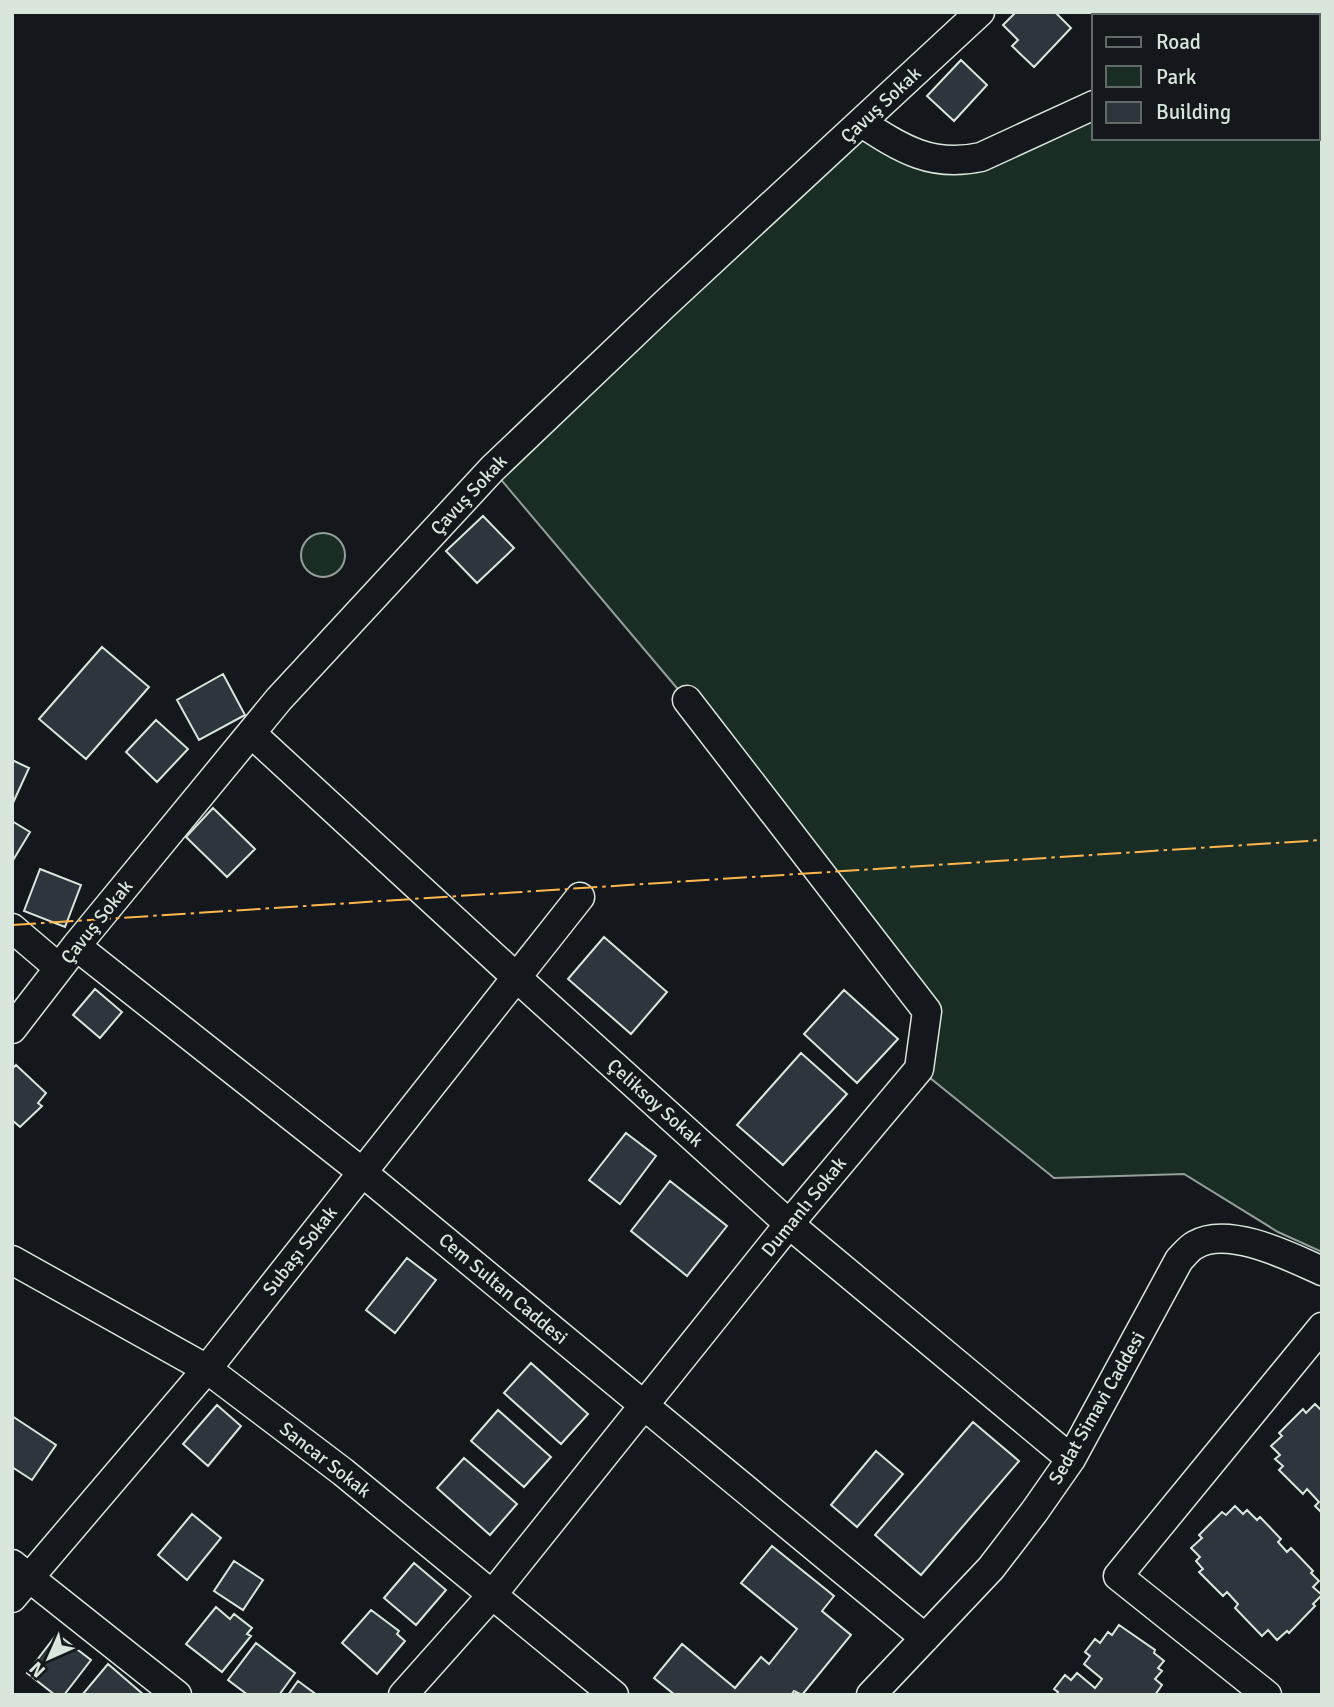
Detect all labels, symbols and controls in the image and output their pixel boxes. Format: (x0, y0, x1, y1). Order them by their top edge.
legend (1092, 14, 1320, 140)
text: Road (1156, 29, 1201, 55)
street label: Çavuş Sokak (836, 61, 927, 148)
text: Park (1156, 64, 1197, 90)
text: Building (1156, 99, 1231, 125)
street label: Çavuş Sokak (426, 449, 513, 540)
street label: Çavuş Sokak (56, 875, 139, 969)
street label: Çeliksoy Sokak (602, 1054, 708, 1153)
street label: Dumanlı Sokak (756, 1152, 852, 1262)
street label: Subaşı Sokak (257, 1201, 343, 1301)
street label: Cem Sultan Caddesi (434, 1228, 572, 1350)
street label: Sedat Simavi Caddesi (1044, 1327, 1150, 1489)
street label: Sancar Sokak (274, 1417, 376, 1503)
north arrow (14, 1623, 84, 1693)
text: N (25, 1656, 51, 1682)

